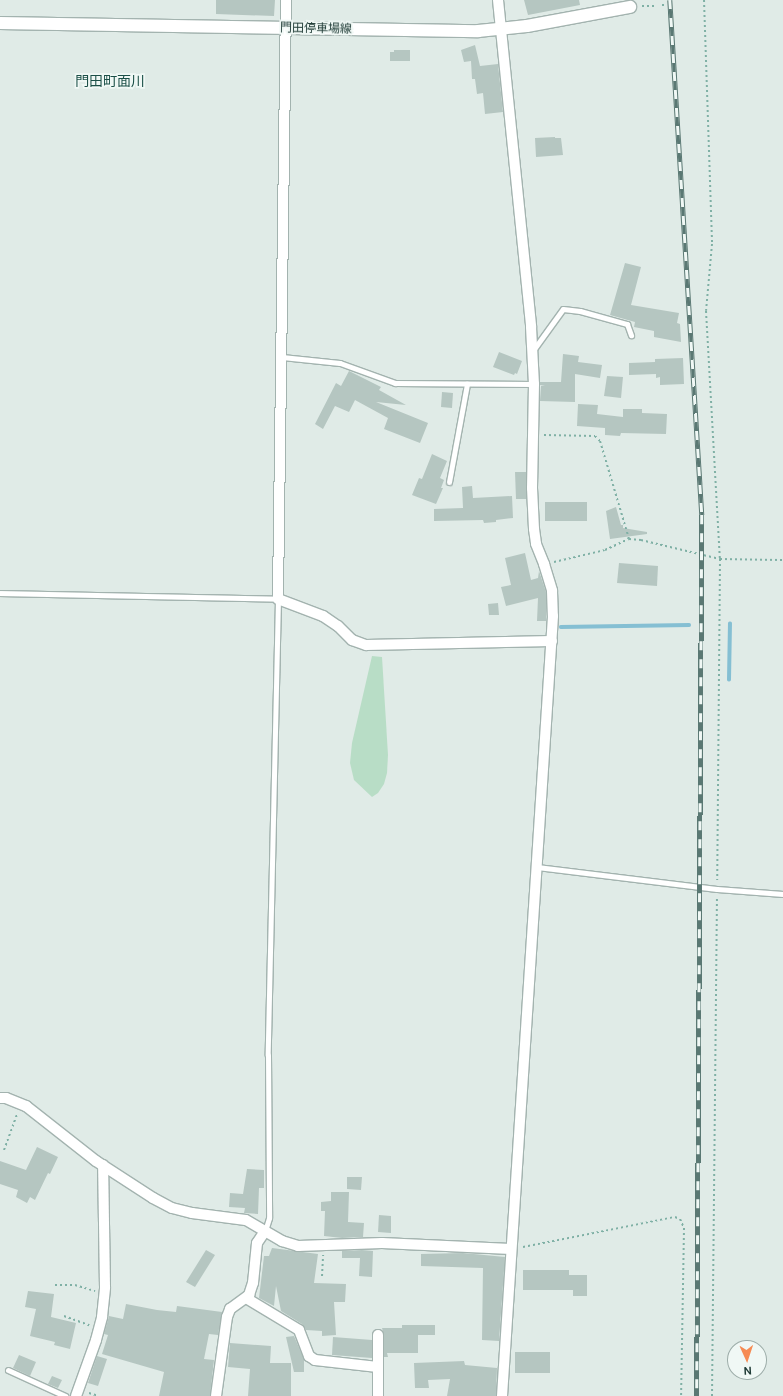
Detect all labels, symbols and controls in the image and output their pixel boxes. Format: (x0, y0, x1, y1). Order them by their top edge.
street label: 門田停車場線 (280, 21, 352, 37)
district label: 門田町面川 (75, 73, 145, 89)
north arrow (727, 1340, 767, 1380)
text: N (743, 1364, 752, 1378)

